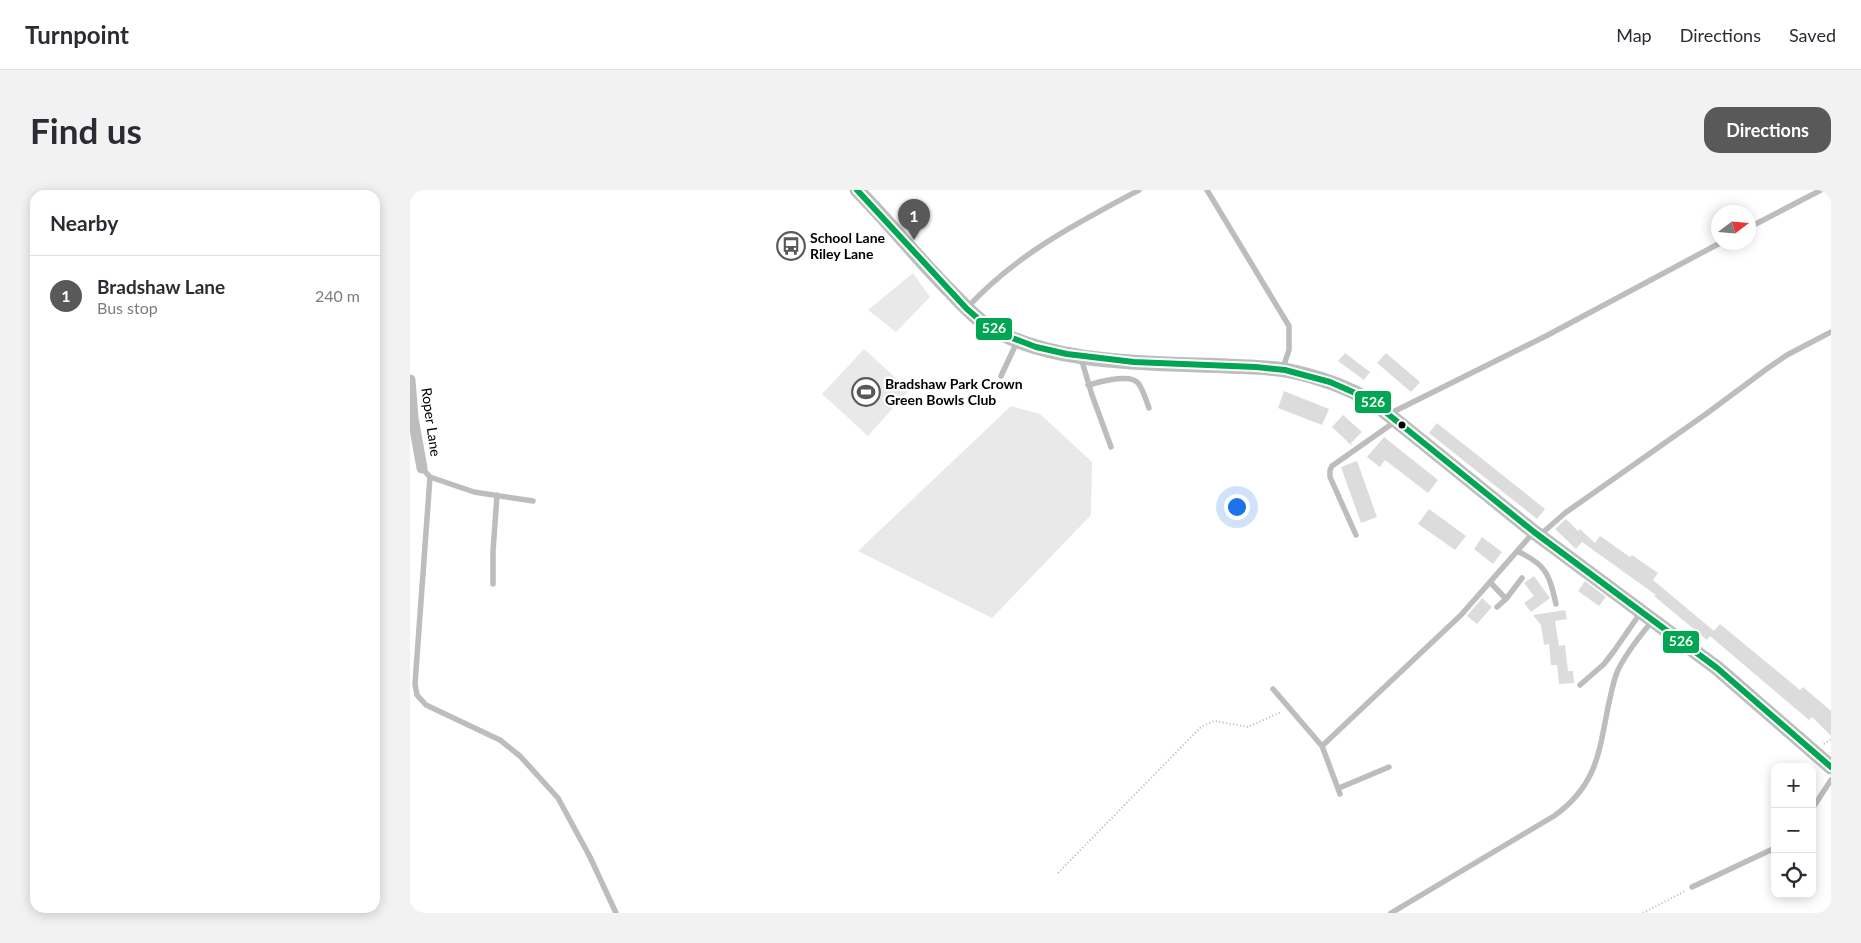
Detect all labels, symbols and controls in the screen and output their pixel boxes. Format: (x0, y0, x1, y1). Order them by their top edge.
text: Turnpoint (25, 20, 129, 49)
text: Map (1616, 24, 1652, 46)
text: Directions (1680, 24, 1761, 46)
text: Saved (1789, 24, 1836, 46)
button: Directions (1704, 107, 1831, 153)
text: Find us (30, 109, 142, 151)
pin: 1 (898, 199, 930, 240)
north arrow (1711, 205, 1756, 250)
text: Nearby (50, 210, 118, 235)
place label: School Lane Riley Lane (810, 229, 886, 262)
bus stop icon: School Lane Riley Lane (776, 231, 806, 261)
text: Bradshaw Lane (97, 275, 225, 298)
text: 1 (61, 286, 71, 305)
text: 240 m (315, 286, 360, 305)
text: Bus stop (97, 298, 158, 317)
line badge: 526 (975, 317, 1013, 341)
text: 526 (982, 319, 1006, 336)
place label: Bradshaw Park Crown Green Bowls Club (885, 375, 1023, 408)
sports icon: Bradshaw Park Crown Green Bowls Club (851, 377, 881, 407)
street label: Roper Lane (418, 386, 445, 457)
line badge: 526 (1354, 390, 1392, 414)
text: 526 (1361, 393, 1385, 410)
unlabelled marker (1397, 420, 1407, 430)
your location (1224, 494, 1250, 520)
line badge: 526 (1662, 630, 1700, 654)
text: 526 (1669, 632, 1693, 649)
map controls (1771, 763, 1816, 898)
button: + (1771, 763, 1816, 808)
button: − (1771, 808, 1816, 853)
button: locate (1771, 853, 1816, 898)

